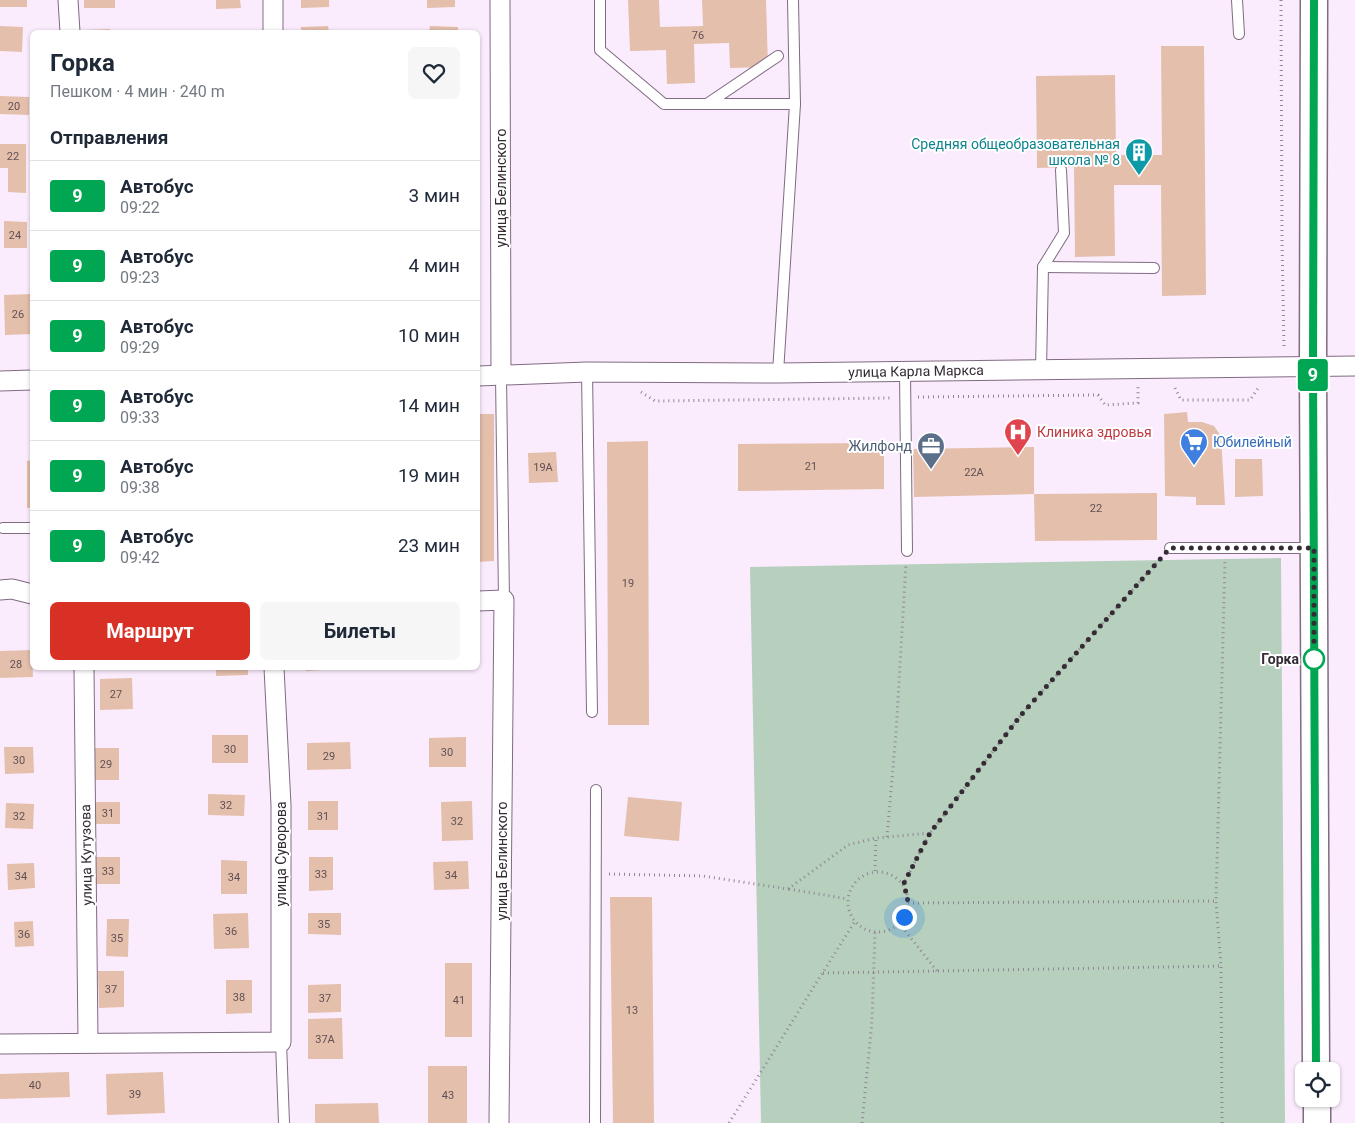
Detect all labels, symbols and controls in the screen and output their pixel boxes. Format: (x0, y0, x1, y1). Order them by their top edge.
house number: 76 (692, 29, 704, 42)
button: heart (408, 47, 460, 99)
text: Горка (50, 49, 115, 77)
text: Пешком · 4 мин · 240 m (50, 82, 225, 101)
house number: 20 (8, 100, 20, 113)
text: Отправления (50, 126, 168, 149)
street label: улица Белинского (493, 129, 509, 247)
place label: Средняя общеобразовательная школа № 8 (911, 136, 1120, 168)
building icon: Средняя общеобразовательная школа № 8 (1124, 137, 1154, 176)
house number: 22 (7, 150, 19, 163)
text: Автобус (120, 175, 194, 198)
text: 3 мин (409, 184, 460, 207)
text: 9 (72, 185, 83, 206)
text: 09:22 (120, 198, 160, 217)
house number: 24 (9, 229, 21, 242)
text: Автобус (120, 245, 194, 268)
text: 4 мин (409, 254, 460, 277)
text: 9 (72, 255, 83, 276)
text: 09:23 (120, 268, 160, 287)
house number: 26 (12, 308, 24, 321)
text: Автобус (120, 315, 194, 338)
text: 10 мин (398, 324, 460, 347)
text: 9 (72, 325, 83, 346)
text: 09:29 (120, 338, 160, 357)
line badge: 9 (1297, 359, 1329, 391)
street label: улица Карла Маркса (848, 362, 984, 380)
text: 9 (1308, 364, 1318, 385)
text: Автобус (120, 385, 194, 408)
text: 14 мин (398, 394, 460, 417)
text: 9 (72, 395, 83, 416)
text: 09:33 (120, 408, 160, 427)
hospital icon: Клиника здровья (1003, 417, 1033, 456)
place label: Клиника здровья (1037, 424, 1152, 440)
supermarket icon: Юбилейный (1179, 427, 1209, 466)
office icon: Жилфонд (916, 431, 946, 470)
place label: Юбилейный (1213, 434, 1292, 450)
place label: Жилфонд (848, 438, 913, 454)
text: Автобус (120, 455, 194, 478)
house number: 21 (805, 460, 817, 473)
house number: 19А (533, 461, 554, 474)
text: 19 мин (398, 464, 460, 487)
text: 9 (72, 465, 83, 486)
house number: 22А (964, 466, 985, 479)
text: 09:38 (120, 478, 160, 497)
house number: 22 (1090, 502, 1102, 515)
text: Автобус (120, 525, 194, 548)
text: 23 мин (398, 534, 460, 557)
text: 9 (72, 535, 83, 556)
text: 09:42 (120, 548, 160, 567)
house number: 19 (622, 577, 634, 590)
button: Маршрут (50, 602, 250, 660)
button: Билеты (260, 602, 460, 660)
marker: Горка (1303, 648, 1325, 670)
place label: Горка (1261, 651, 1299, 667)
house number: 28 (10, 658, 22, 671)
house number: 27 (110, 688, 122, 701)
house number: 30 (224, 743, 236, 756)
house number: 30 (441, 746, 453, 759)
house number: 29 (323, 750, 335, 763)
house number: 30 (13, 754, 25, 767)
house number: 29 (100, 758, 112, 771)
house number: 32 (220, 799, 232, 812)
street label: улица Суворова (273, 801, 289, 907)
street label: улица Белинского (494, 802, 510, 920)
street label: улица Кутузова (77, 804, 95, 906)
house number: 31 (102, 807, 114, 820)
house number: 32 (13, 810, 25, 823)
house number: 31 (317, 810, 329, 823)
house number: 32 (451, 815, 463, 828)
house number: 33 (102, 865, 114, 878)
house number: 33 (315, 868, 327, 881)
house number: 34 (445, 869, 457, 882)
house number: 34 (15, 870, 27, 883)
house number: 34 (228, 871, 240, 884)
your location (892, 905, 917, 930)
house number: 35 (318, 918, 330, 931)
house number: 36 (225, 925, 237, 938)
house number: 36 (18, 928, 30, 941)
house number: 35 (111, 932, 123, 945)
house number: 37 (105, 983, 117, 996)
house number: 38 (233, 991, 245, 1004)
house number: 37 (319, 992, 331, 1005)
house number: 41 (453, 994, 465, 1007)
house number: 13 (626, 1004, 638, 1017)
house number: 37А (315, 1033, 336, 1046)
map controls (1295, 1062, 1340, 1107)
button: locate (1295, 1062, 1340, 1107)
house number: 40 (29, 1079, 41, 1092)
house number: 39 (129, 1088, 141, 1101)
house number: 43 (442, 1089, 454, 1102)

